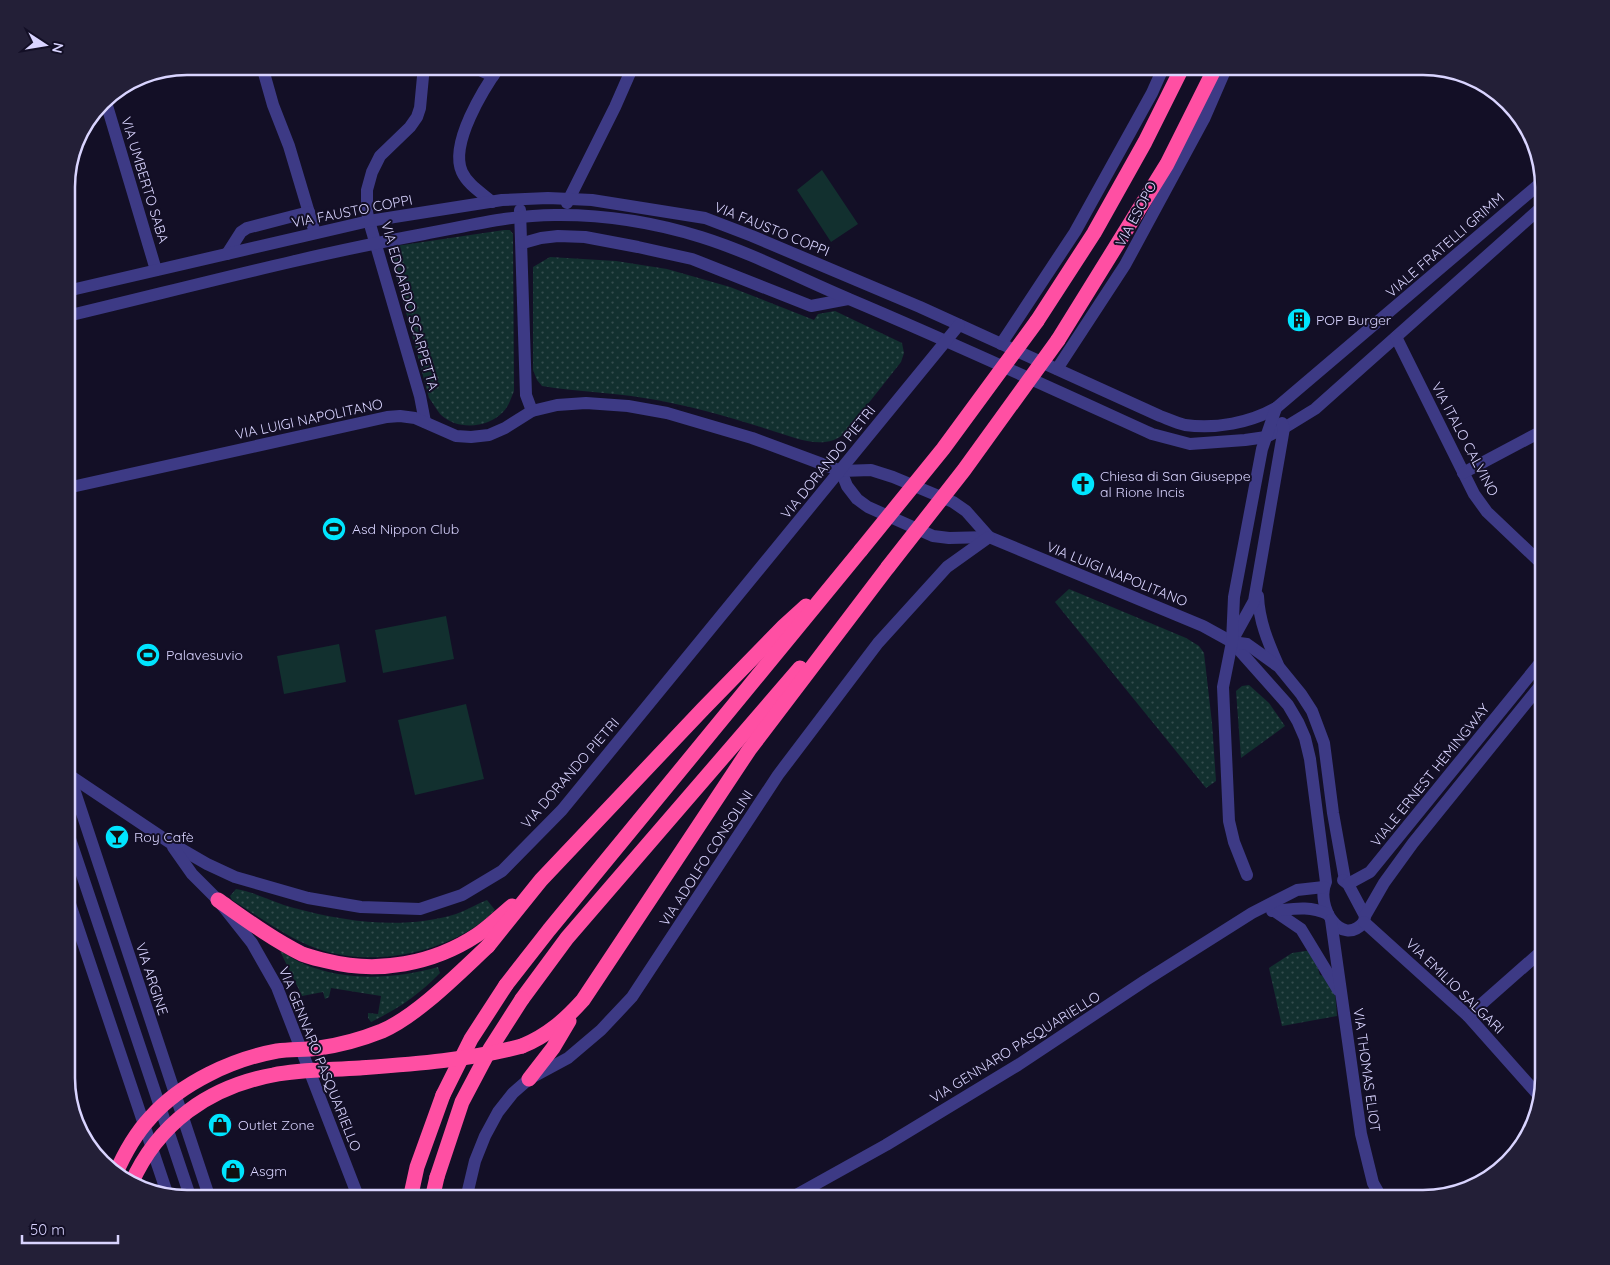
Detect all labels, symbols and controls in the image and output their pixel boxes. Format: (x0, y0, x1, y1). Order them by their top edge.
north arrow (20, 20, 70, 70)
text: N (48, 41, 68, 55)
street label: VIA UMBERTO SABA (117, 115, 173, 245)
street label: VIA ESOPO (1111, 178, 1161, 250)
street label: VIALE FRATELLI GRIMM (1382, 189, 1508, 301)
street label: VIA FAUSTO COPPI (290, 190, 414, 232)
street label: VIA FAUSTO COPPI (712, 198, 832, 260)
street label: VIA EDOARDO SCARPETTA (377, 219, 443, 393)
building icon: POP Burger (1286, 307, 1312, 333)
place label: POP Burger (1316, 311, 1392, 329)
street label: VIA ITALO CALVINO (1427, 379, 1503, 499)
street label: VIA LUIGI NAPOLITANO (234, 395, 385, 443)
street label: VIA DORANDO PIETRI (777, 402, 879, 522)
place label: Chiesa di San Giuseppe al Rione Incis (1100, 467, 1251, 501)
church icon: Chiesa di San Giuseppe al Rione Incis (1070, 471, 1096, 497)
sports icon: Asd Nippon Club (321, 516, 347, 542)
place label: Asd Nippon Club (352, 520, 459, 538)
street label: VIA LUIGI NAPOLITANO (1044, 537, 1190, 611)
sports icon: Palavesuvio (135, 642, 161, 668)
place label: Palavesuvio (166, 646, 243, 664)
street label: VIALE ERNEST HEMINGWAY (1367, 700, 1493, 850)
street label: VIA DORANDO PIETRI (517, 714, 623, 832)
street label: VIA ADOLFO CONSOLINI (655, 787, 757, 929)
bar icon: Roy Cafè (104, 824, 130, 850)
place label: Roy Cafè (134, 828, 194, 846)
street label: VIA EMILIO SALGARI (1402, 934, 1508, 1038)
street label: VIA ARGINE (132, 940, 172, 1018)
street label: VIA GENNARO PASQUARIELLO (275, 964, 365, 1154)
street label: VIA GENNARO PASQUARIELLO (927, 987, 1104, 1107)
street label: VIA THOMAS ELIOT (1349, 1007, 1385, 1133)
shop icon: Outlet Zone (207, 1112, 233, 1138)
place label: Outlet Zone (238, 1116, 314, 1134)
shop icon: Asgm (220, 1158, 246, 1184)
place label: Asgm (250, 1162, 287, 1180)
scale bar (22, 1212, 119, 1244)
text: 50 m (30, 1220, 65, 1239)

